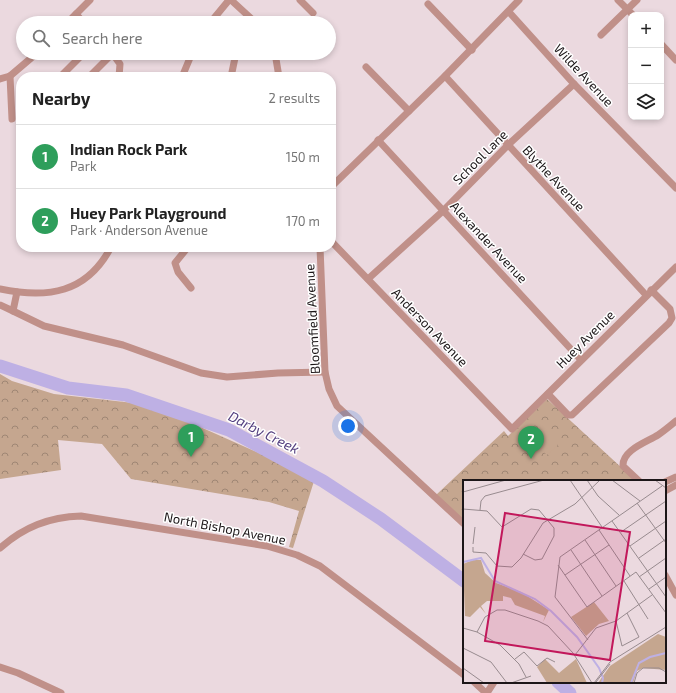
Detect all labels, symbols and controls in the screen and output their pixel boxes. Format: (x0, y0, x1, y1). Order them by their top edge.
map controls (628, 12, 664, 120)
button: + (628, 12, 664, 48)
search box (16, 16, 336, 60)
icon: search (30, 27, 52, 49)
text: Search here (62, 29, 143, 47)
street label: Wilde Avenue (551, 40, 617, 110)
button: − (628, 48, 664, 84)
button: layers (628, 84, 664, 120)
text: Nearby (32, 88, 90, 108)
text: 2 results (268, 90, 320, 106)
street label: School Lane (449, 126, 511, 188)
text: Indian Rock Park (70, 140, 188, 158)
street label: Blythe Avenue (519, 142, 589, 214)
text: 1 (42, 149, 48, 165)
text: 150 m (286, 149, 320, 165)
text: Park (70, 158, 97, 174)
street label: Alexander Avenue (447, 198, 531, 286)
text: Huey Park Playground (70, 204, 227, 222)
text: 2 (41, 213, 49, 229)
text: 170 m (286, 213, 320, 229)
text: Park · Anderson Avenue (70, 222, 208, 238)
street label: Bloomfield Avenue (301, 263, 323, 375)
street label: Anderson Avenue (388, 284, 472, 370)
street label: Huey Avenue (553, 307, 617, 371)
water label: Darby Creek (226, 407, 302, 457)
your location (338, 416, 358, 436)
pin: 1 (178, 424, 204, 457)
pin: 2 (518, 426, 544, 459)
inset map (463, 480, 666, 683)
street label: North Bishop Avenue (163, 508, 287, 548)

